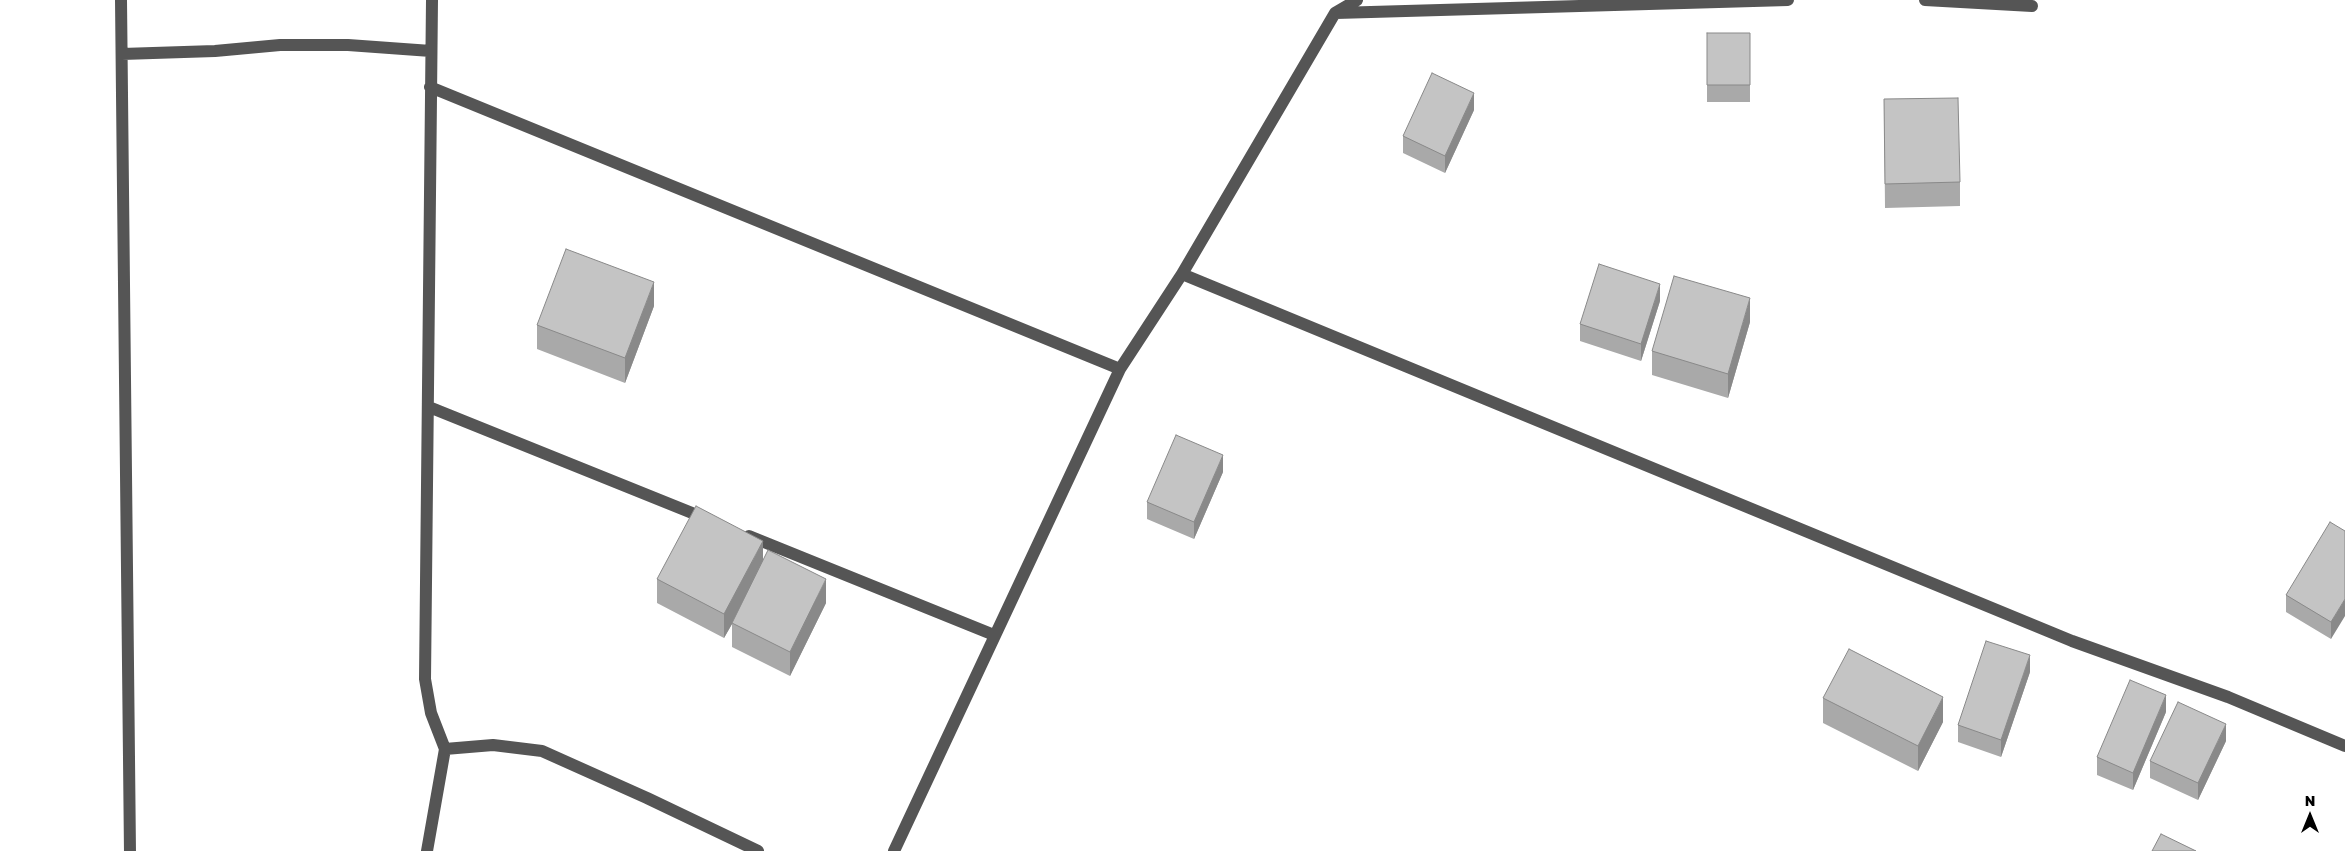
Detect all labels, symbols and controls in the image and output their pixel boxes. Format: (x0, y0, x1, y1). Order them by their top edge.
north arrow (2285, 791, 2335, 841)
text: N (2305, 792, 2315, 809)

